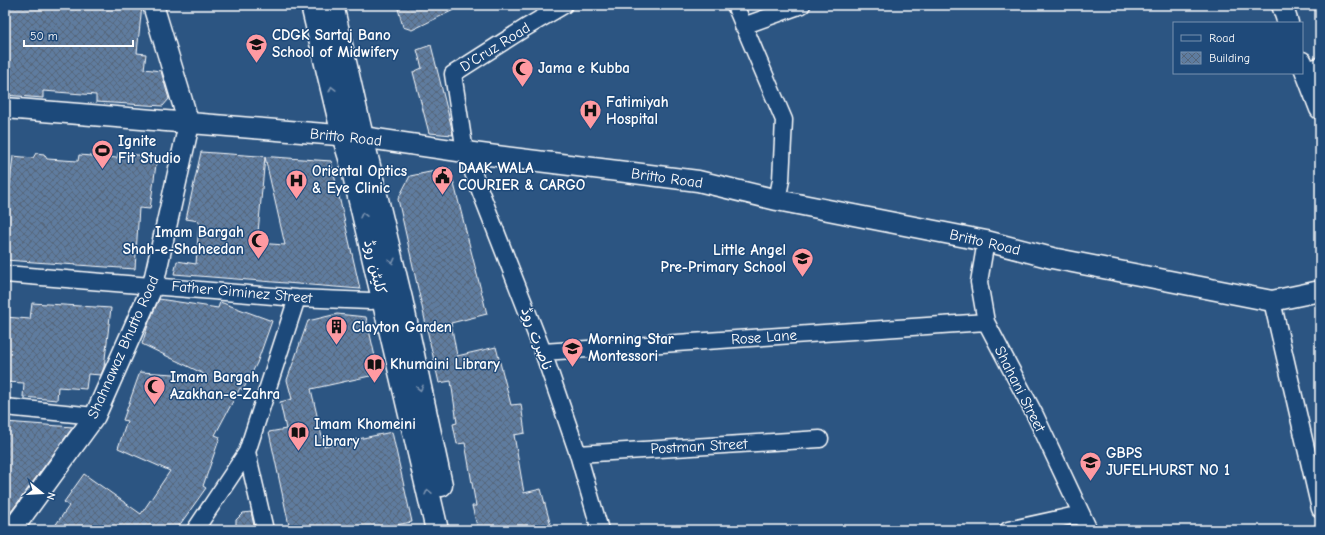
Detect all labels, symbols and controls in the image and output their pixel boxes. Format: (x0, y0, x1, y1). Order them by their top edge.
street label: D'Cruz Road (457, 18, 533, 76)
scale bar (24, 22, 133, 48)
legend (1173, 22, 1303, 74)
place label: CDGK Sartaj Bano School of Midwifery (272, 26, 399, 61)
text: 50 m (30, 29, 58, 43)
school or university icon: CDGK Sartaj Bano School of Midwifery (244, 31, 270, 64)
text: Road (1209, 31, 1235, 45)
text: Building (1209, 51, 1250, 65)
mosque icon: Jama e Kubba (510, 55, 536, 88)
place label: Jama e Kubba (538, 59, 630, 77)
one-way arrow (328, 86, 336, 93)
place label: Fatimiyah Hospital (606, 93, 669, 128)
hospital icon: Fatimiyah Hospital (577, 98, 603, 131)
street label: Britto Road (309, 124, 383, 150)
place label: Ignite Fit Studio (118, 132, 181, 167)
sports icon: Ignite Fit Studio (90, 137, 116, 170)
place label: DAAK WALA COURIER & CARGO (458, 159, 585, 194)
place label: Oriental Optics & Eye Clinic (312, 162, 407, 197)
public building icon: DAAK WALA COURIER & CARGO (429, 164, 455, 197)
street label: Britto Road (630, 164, 704, 192)
hospital icon: Oriental Optics & Eye Clinic (284, 167, 310, 200)
one-way arrow (360, 212, 368, 219)
place label: Imam Bargah Shah-e-Shaheedan (123, 223, 244, 258)
street label: Britto Road (948, 225, 1022, 259)
mosque icon: Imam Bargah Shah-e-Shaheedan (246, 228, 272, 261)
street label: کلیٹن روڈ (360, 238, 390, 296)
place label: Little Angel Pre-Primary School (661, 241, 786, 276)
school or university icon: Little Angel Pre-Primary School (789, 246, 815, 279)
one-way arrow (387, 257, 396, 264)
street label: Shahnawaz Bhutto Road (83, 273, 163, 421)
street label: Father Giminez Street (171, 277, 314, 307)
street label: ناصرت روڈ (517, 305, 557, 373)
building icon: Clayton Garden (323, 314, 349, 347)
place label: Clayton Garden (352, 318, 452, 336)
street label: Rose Lane (730, 326, 798, 348)
place label: Morning Star Montessori (588, 330, 674, 365)
school or university icon: Morning Star Montessori (560, 335, 586, 368)
street label: Shahani Street (991, 343, 1050, 436)
library icon: Khumaini Library (362, 351, 388, 384)
place label: Khumaini Library (390, 355, 500, 373)
place label: Imam Bargah Azakhan-e-Zahra (170, 368, 280, 403)
mosque icon: Imam Bargah Azakhan-e-Zahra (142, 373, 168, 406)
one-way arrow (416, 385, 424, 391)
place label: Imam Khomeini Library (314, 415, 416, 450)
library icon: Imam Khomeini Library (286, 420, 312, 453)
street label: Postman Street (650, 434, 749, 458)
place label: GBPS JUFELHURST NO 1 (1106, 444, 1230, 479)
school or university icon: GBPS JUFELHURST NO 1 (1078, 449, 1104, 482)
north arrow (22, 473, 62, 513)
one-way arrow (424, 489, 432, 495)
text: N (44, 491, 58, 501)

